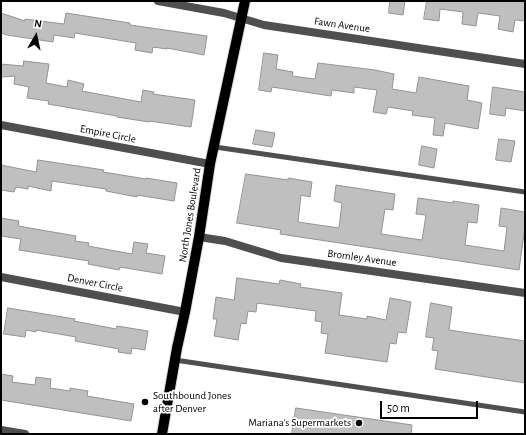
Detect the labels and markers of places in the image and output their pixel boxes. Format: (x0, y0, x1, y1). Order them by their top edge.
place label: Southbound Jones after Denver (153, 389, 231, 415)
marker: Southbound Jones after Denver (140, 397, 150, 407)
place label: Mariana's Supermarkets (248, 416, 351, 430)
marker: Mariana's Supermarkets (354, 418, 364, 428)

